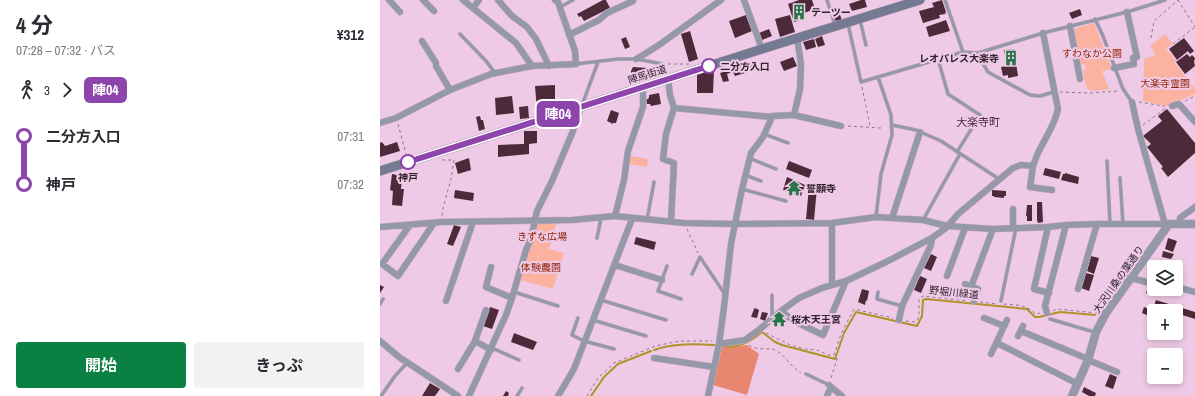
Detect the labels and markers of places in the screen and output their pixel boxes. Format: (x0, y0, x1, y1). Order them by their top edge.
building icon: テーツー (790, 3, 808, 21)
place label: テーツー (811, 6, 851, 19)
building icon: レオパレス大楽寺 (1002, 49, 1020, 67)
place label: レオパレス大楽寺 (919, 52, 999, 65)
marker: 二分方入口 (701, 58, 717, 74)
place label: 二分方入口 (720, 60, 770, 73)
marker: 神戸 (400, 154, 416, 170)
place label: 神戸 (398, 171, 418, 184)
temple icon: 誓願寺 (785, 179, 803, 197)
place label: 誓願寺 (806, 182, 836, 195)
temple icon: 桜木天王宮 (770, 310, 788, 328)
place label: 桜木天王宮 (791, 313, 841, 326)

